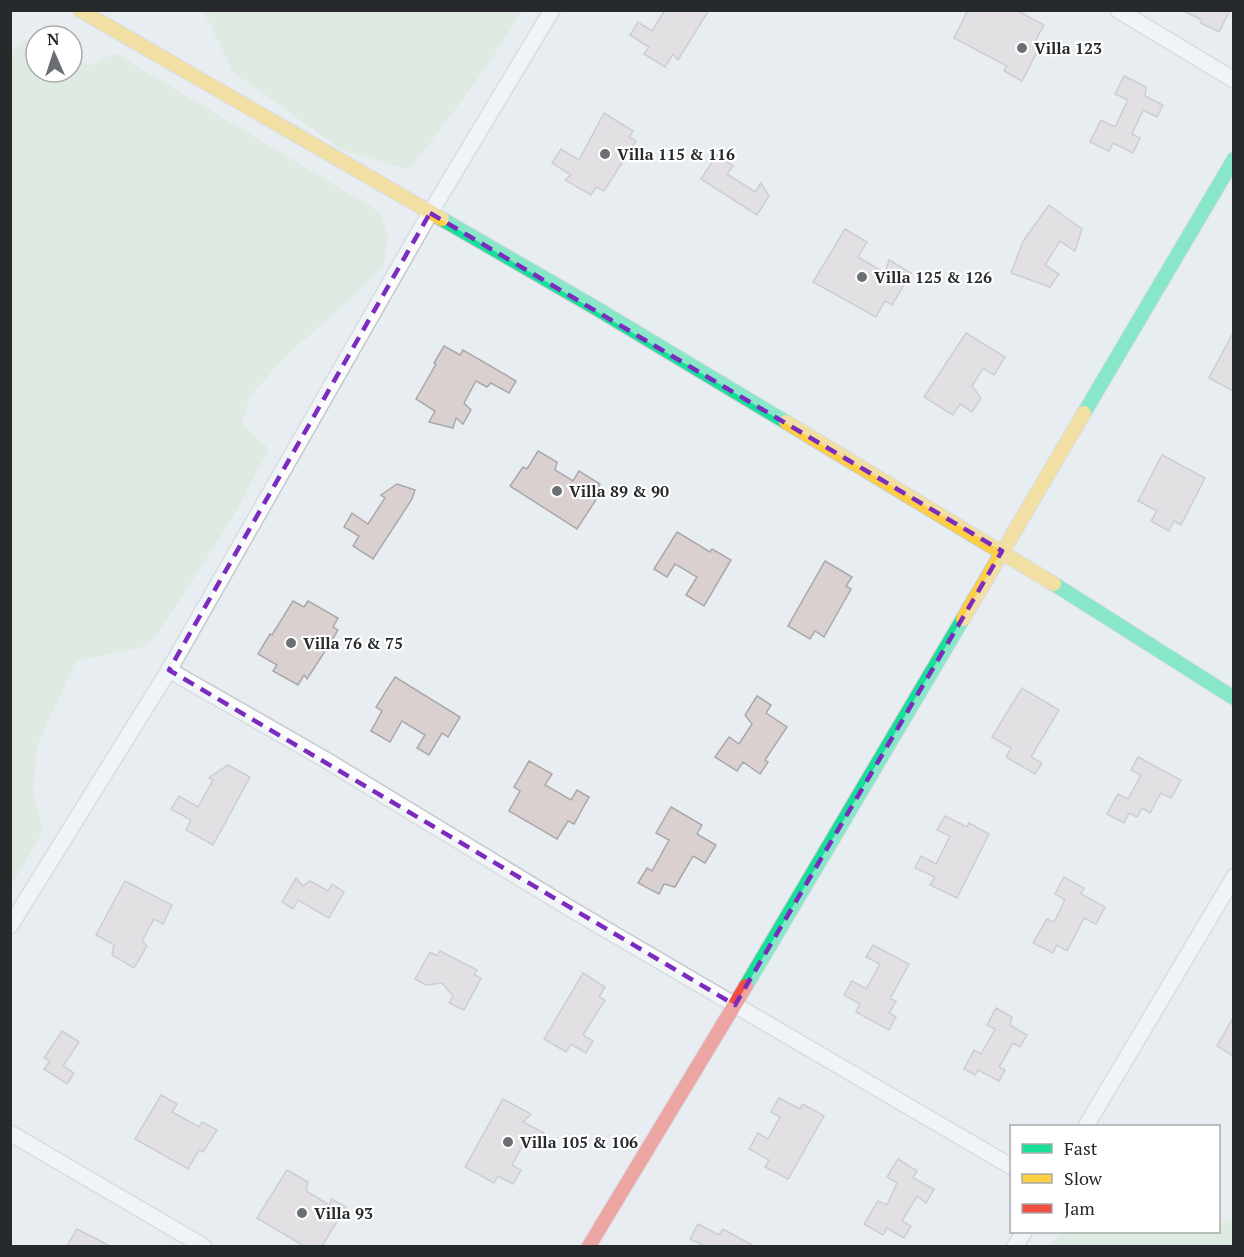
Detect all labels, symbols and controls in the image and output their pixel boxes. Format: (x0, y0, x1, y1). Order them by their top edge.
north arrow (24, 24, 84, 84)
text: N (47, 28, 60, 50)
place label: Villa 123 (1034, 37, 1102, 59)
marker: Villa 123 (1015, 41, 1029, 55)
place label: Villa 115 & 116 (617, 143, 735, 165)
marker: Villa 115 & 116 (598, 147, 612, 161)
place label: Villa 125 & 126 (874, 266, 992, 288)
marker: Villa 125 & 126 (855, 270, 869, 284)
place label: Villa 89 & 90 (569, 480, 669, 502)
marker: Villa 89 & 90 (550, 484, 564, 498)
place label: Villa 76 & 75 (303, 632, 403, 654)
marker: Villa 76 & 75 (284, 636, 298, 650)
legend (1010, 1125, 1220, 1233)
place label: Villa 105 & 106 (520, 1131, 638, 1153)
marker: Villa 105 & 106 (501, 1135, 515, 1149)
text: Fast (1064, 1136, 1098, 1160)
text: Slow (1064, 1166, 1103, 1190)
text: Jam (1064, 1196, 1095, 1220)
place label: Villa 93 (314, 1202, 373, 1224)
marker: Villa 93 (295, 1206, 309, 1220)

